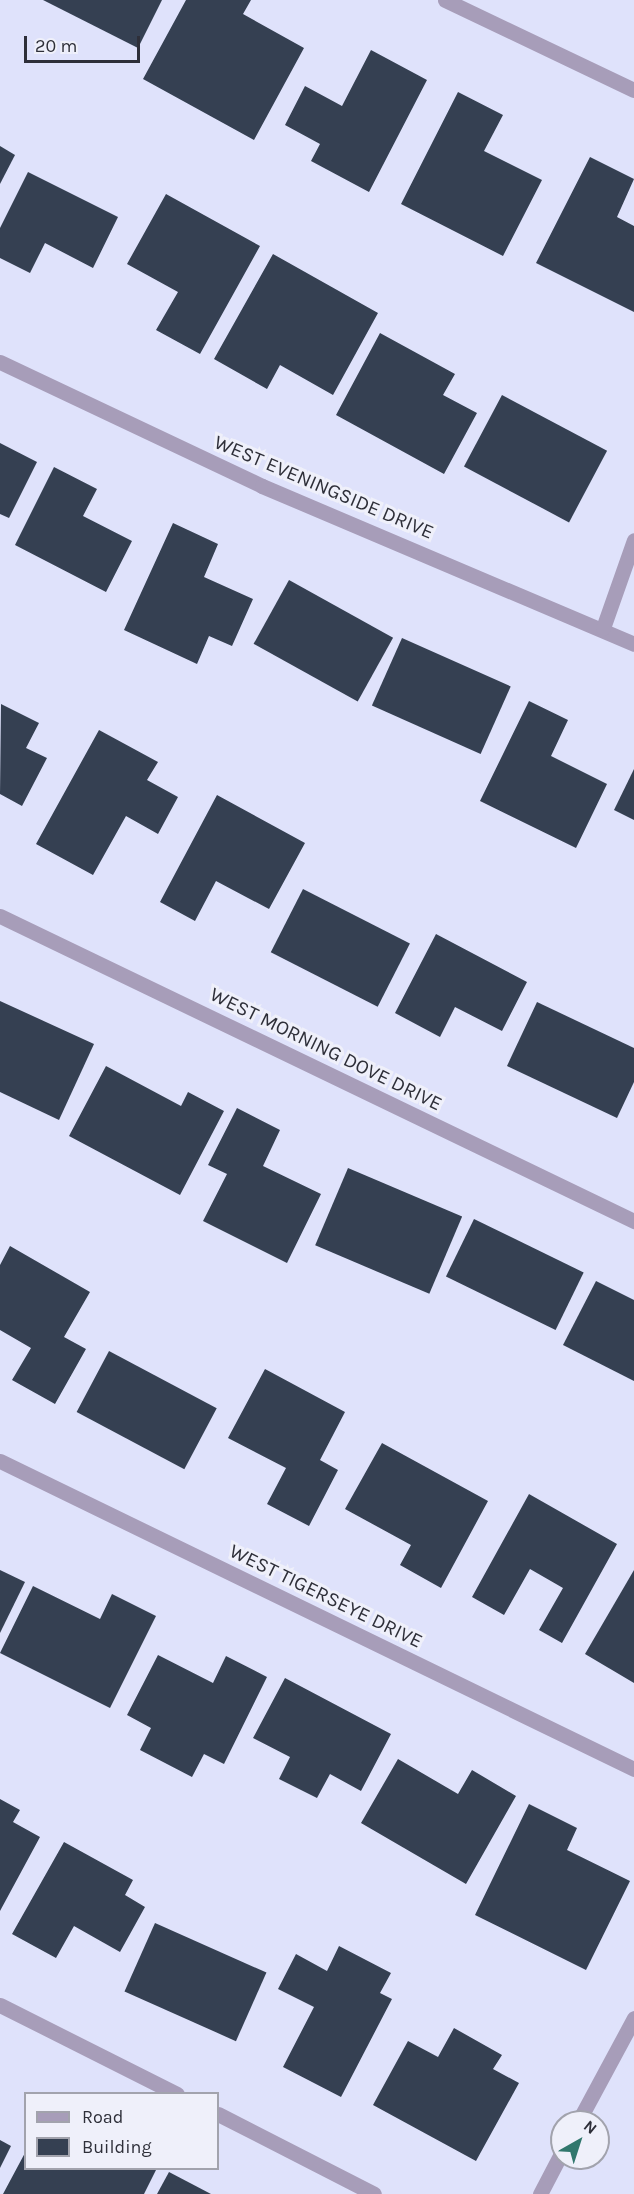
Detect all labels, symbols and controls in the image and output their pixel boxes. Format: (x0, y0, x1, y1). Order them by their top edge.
scale bar (27, 24, 142, 62)
text: 20 m (35, 35, 77, 57)
street label: WEST EVENINGSIDE DRIVE (211, 430, 437, 544)
street label: WEST MORNING DOVE DRIVE (206, 982, 446, 1116)
street label: WEST TIGERSEYE DRIVE (226, 1539, 426, 1653)
legend (24, 2092, 219, 2170)
text: Road (82, 2106, 123, 2128)
north arrow (550, 2110, 610, 2170)
text: N (580, 2116, 601, 2138)
text: Building (82, 2136, 152, 2158)

